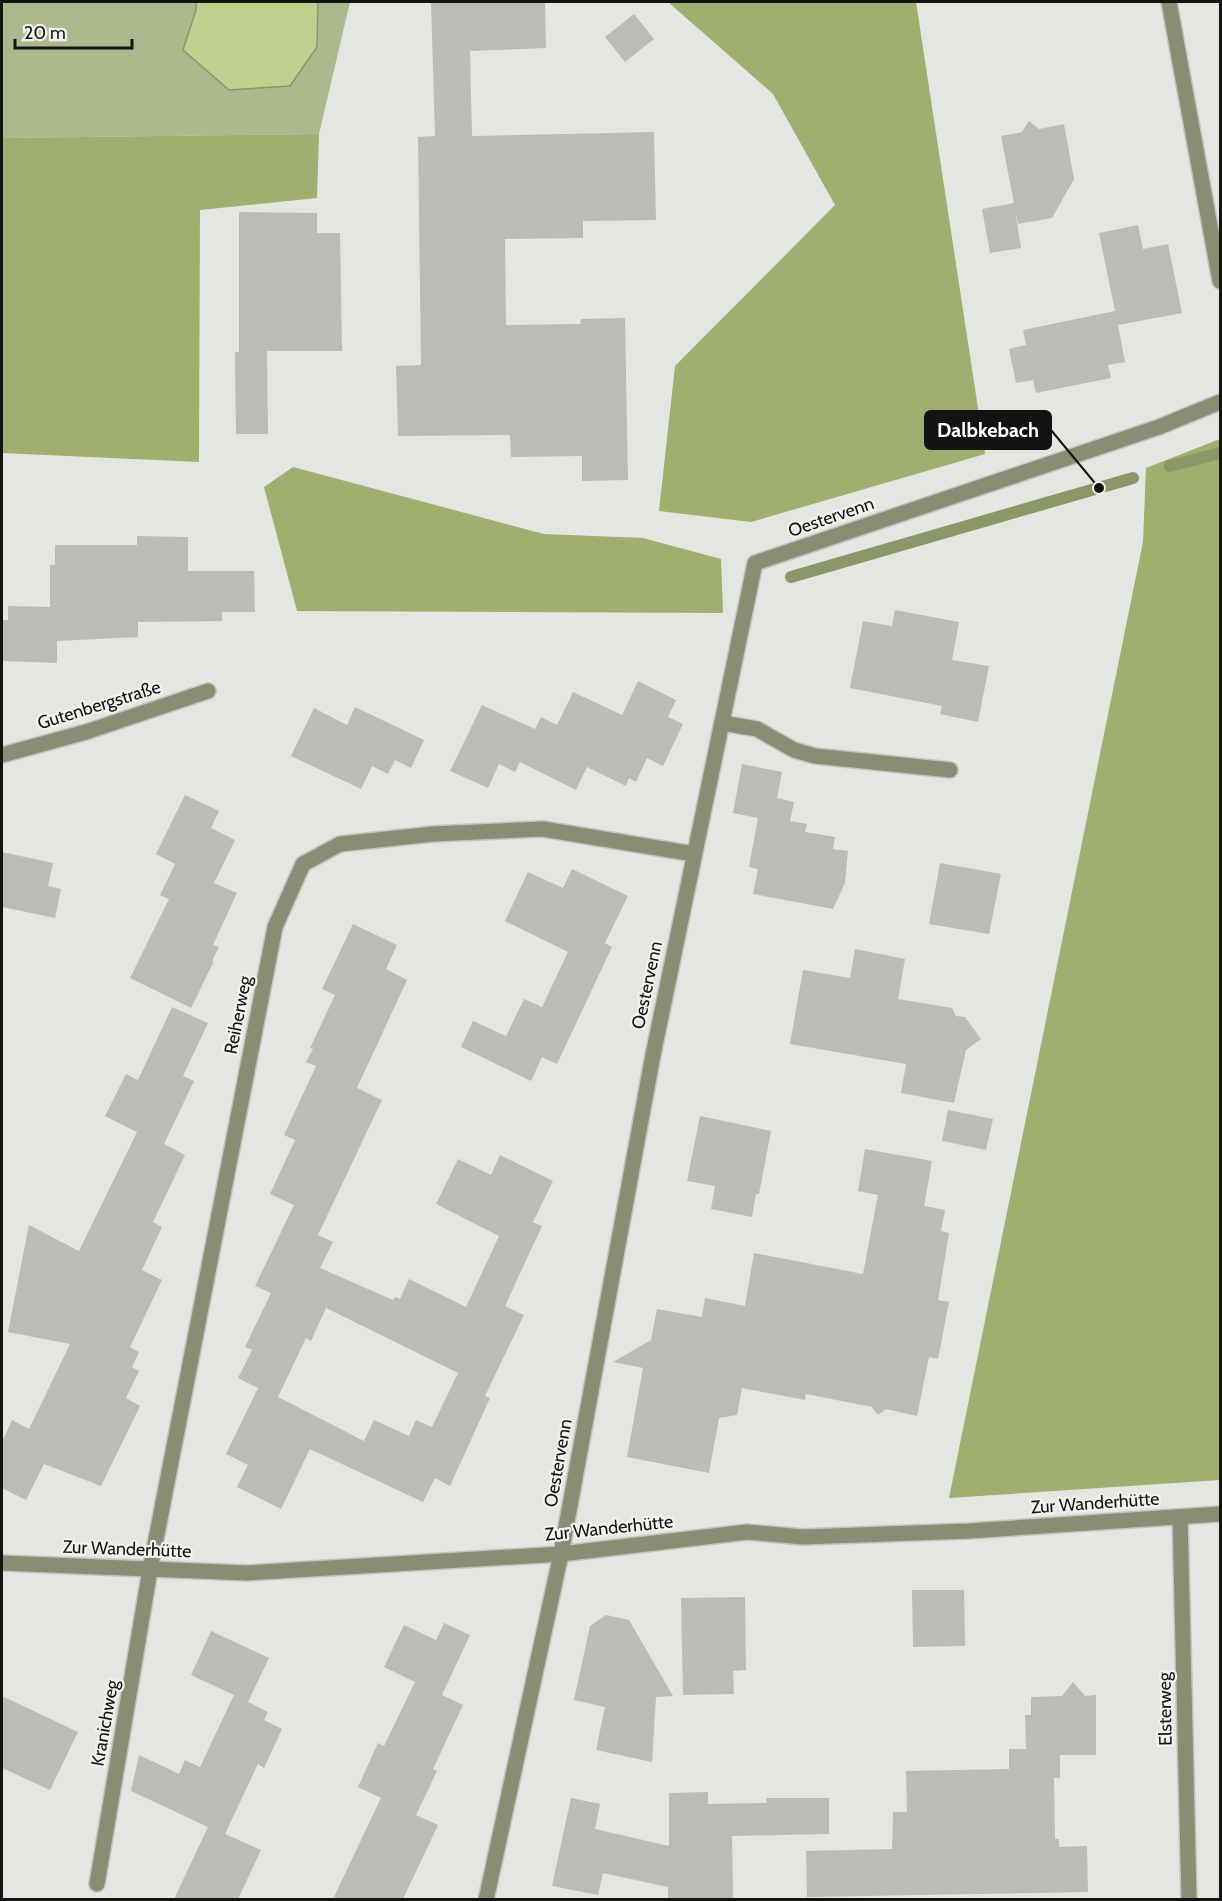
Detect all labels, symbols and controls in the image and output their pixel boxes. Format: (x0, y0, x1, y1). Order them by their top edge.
scale bar (15, 12, 132, 50)
text: 20 m (24, 22, 66, 44)
callout: Dalbkebach (925, 411, 1051, 449)
text: Dalbkebach (937, 418, 1039, 442)
street label: Oestervenn (785, 492, 877, 542)
street label: Gutenbergstraße (35, 676, 163, 734)
street label: Oestervenn (627, 939, 667, 1031)
street label: Reiherweg (220, 973, 257, 1056)
street label: Oestervenn (539, 1417, 577, 1509)
street label: Zur Wanderhütte (1030, 1488, 1160, 1518)
street label: Zur Wanderhütte (544, 1510, 674, 1546)
street label: Zur Wanderhütte (62, 1536, 192, 1562)
street label: Elsterweg (1153, 1671, 1177, 1746)
street label: Kranichweg (87, 1677, 124, 1768)

